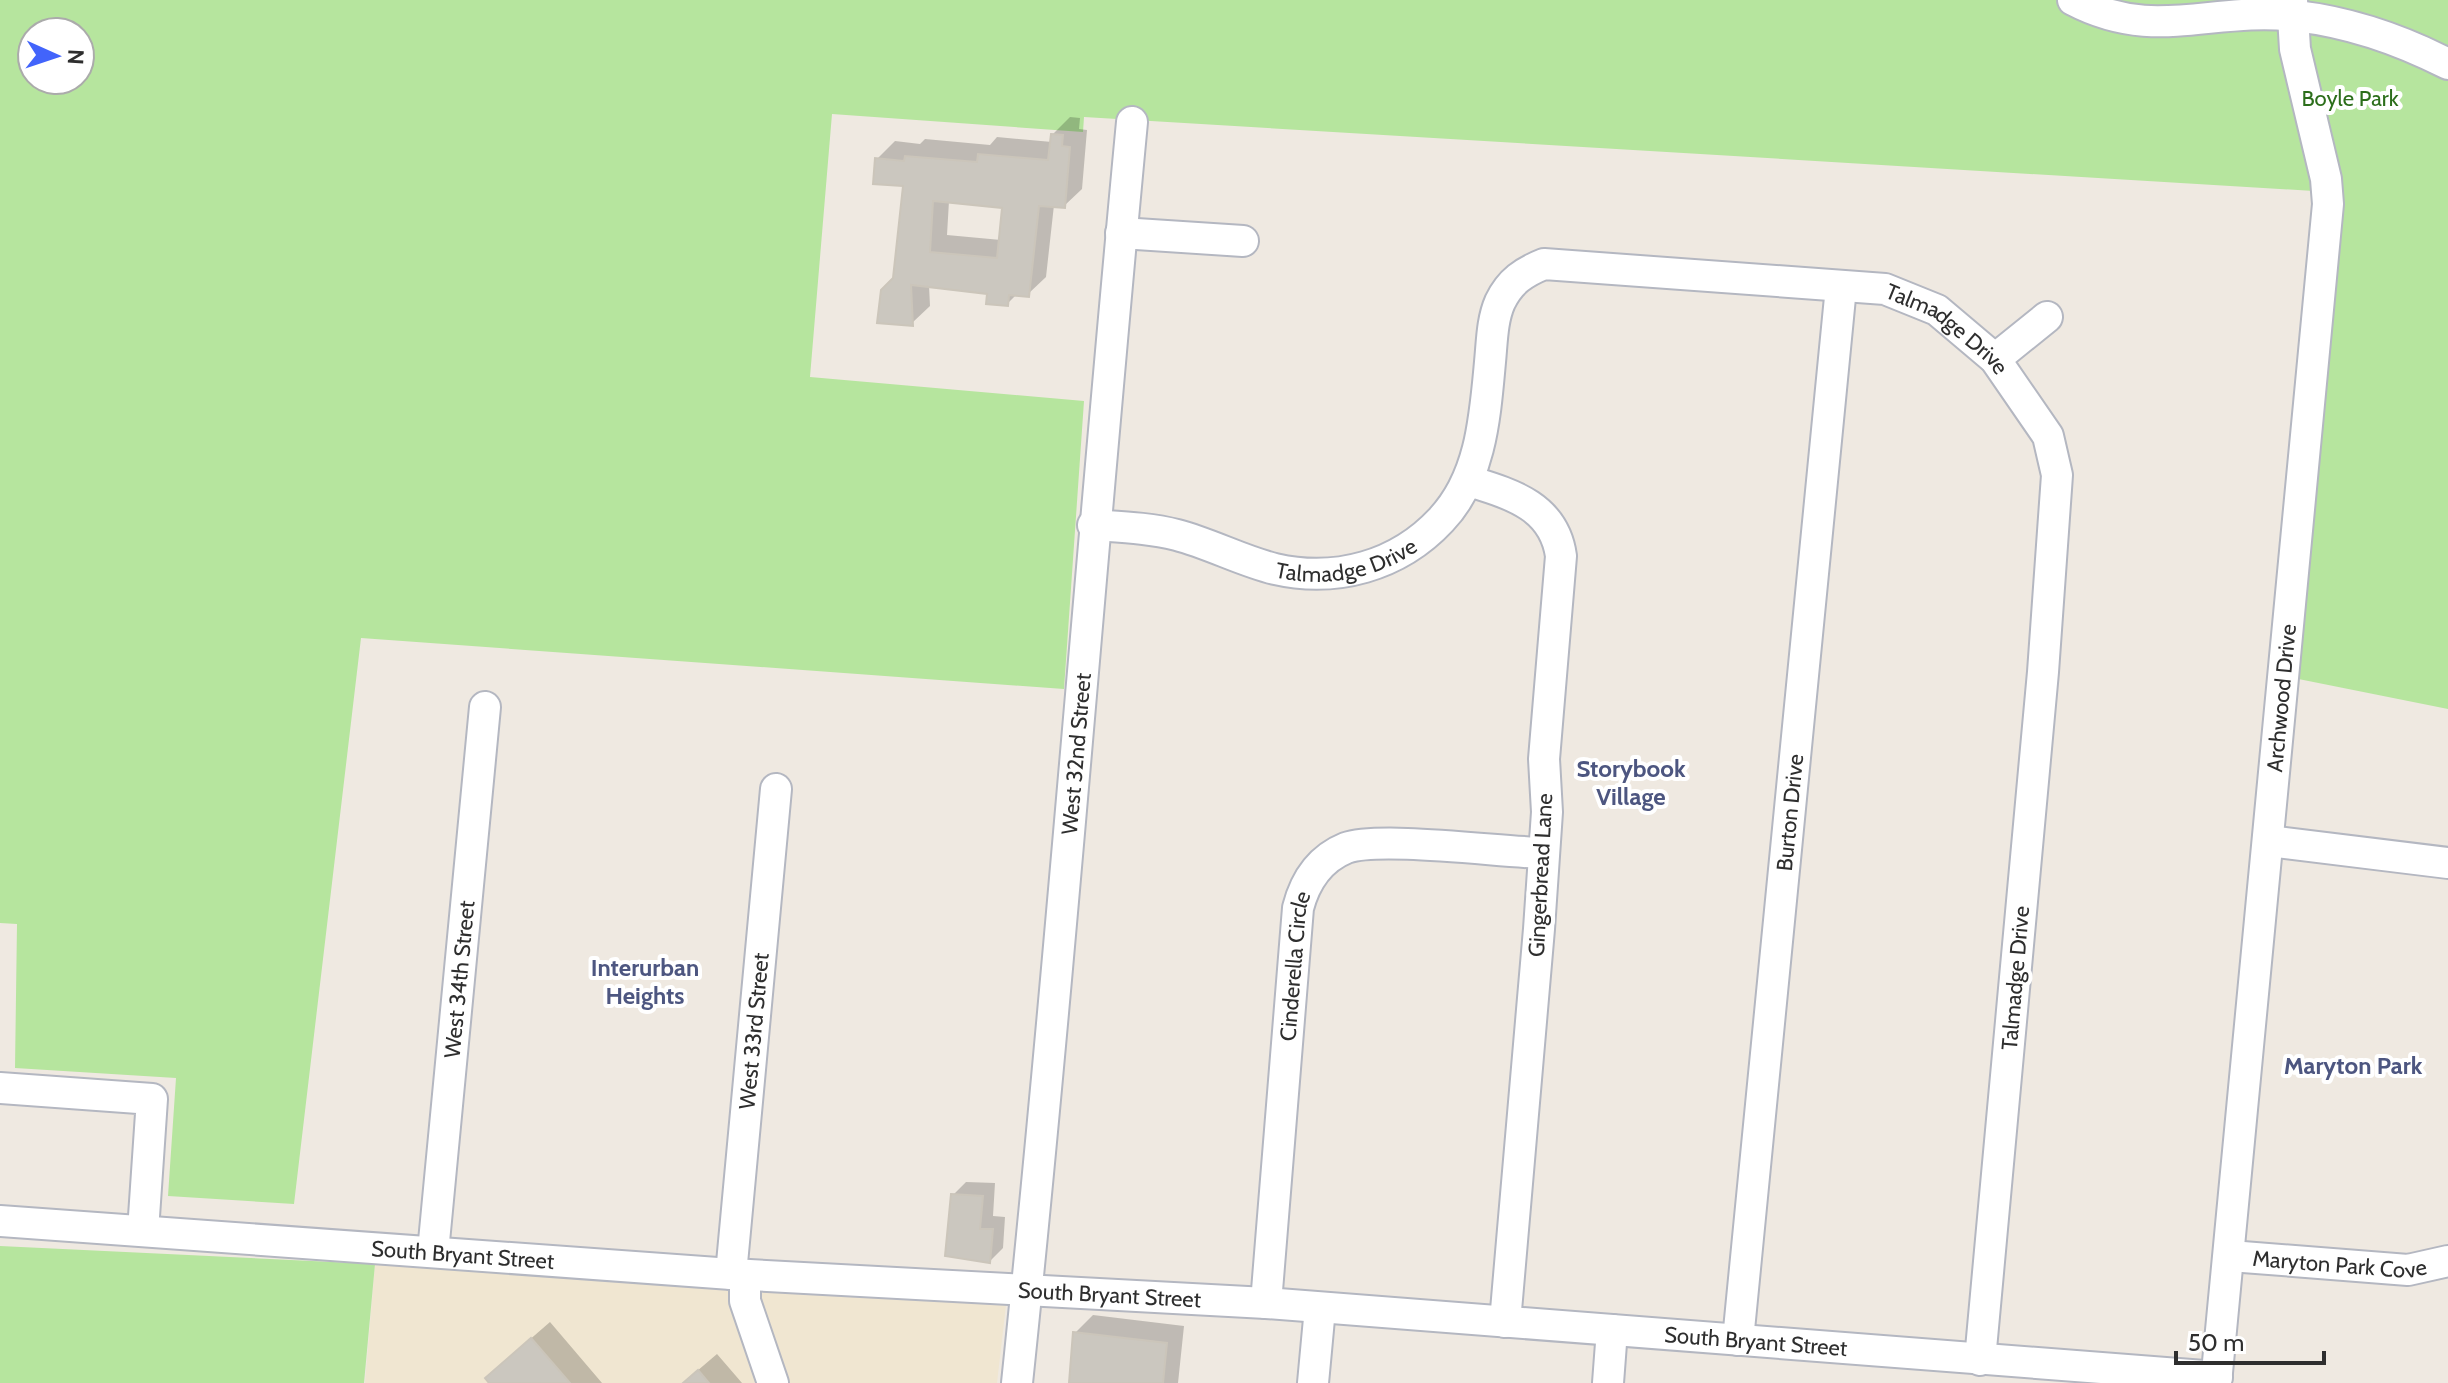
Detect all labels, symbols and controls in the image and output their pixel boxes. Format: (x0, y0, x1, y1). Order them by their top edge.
north arrow (16, 16, 96, 96)
text: N (62, 49, 89, 65)
park label: Boyle Park (2301, 85, 2399, 112)
street label: Talmadge Drive (1882, 278, 2014, 379)
street label: Talmadge Drive (1273, 532, 1422, 588)
street label: Archwood Drive (2261, 623, 2302, 773)
street label: West 32nd Street (1056, 671, 1097, 836)
street label: Burton Drive (1771, 753, 1809, 872)
district label: Storybook Village (1576, 754, 1686, 811)
street label: Gingerbread Lane (1523, 793, 1558, 958)
street label: Cinderella Circle (1274, 887, 1316, 1042)
street label: West 34th Street (439, 899, 481, 1059)
street label: Talmadge Drive (1996, 905, 2035, 1051)
street label: West 33rd Street (733, 951, 775, 1110)
district label: Interurban Heights (591, 953, 699, 1010)
district label: Maryton Park (2284, 1051, 2423, 1080)
street label: South Bryant Street (370, 1235, 556, 1275)
street label: Maryton Park Cove (2251, 1245, 2429, 1284)
street label: South Bryant Street (1017, 1277, 1202, 1313)
scale bar (2176, 1315, 2324, 1365)
street label: South Bryant Street (1663, 1321, 1849, 1362)
text: 50 m (2188, 1328, 2244, 1357)

